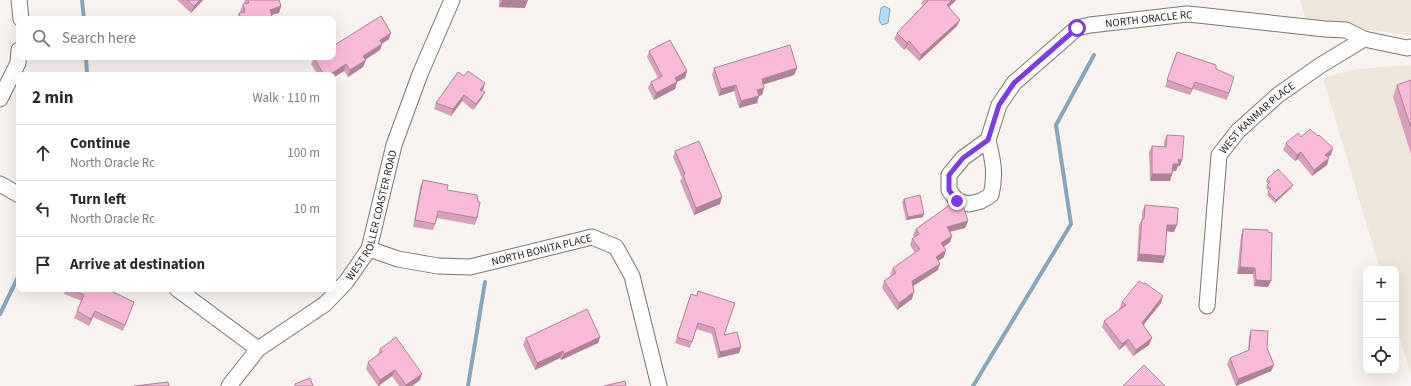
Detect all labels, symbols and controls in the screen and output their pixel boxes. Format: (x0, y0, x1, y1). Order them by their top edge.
street label: NORTH ORACLE RC (1105, 7, 1193, 31)
search box (16, 16, 336, 60)
route start (1068, 19, 1086, 37)
icon: search (30, 27, 52, 49)
text: Search here (62, 28, 136, 49)
street label: WEST KANMAR PLACE (1216, 78, 1298, 157)
text: 2 min (32, 86, 73, 110)
text: Walk · 110 m (252, 89, 320, 107)
text: Continue (70, 133, 130, 154)
icon: ahead (32, 142, 54, 164)
text: 100 m (287, 144, 320, 162)
street label: WEST ROLLER COASTER ROAD (342, 148, 401, 283)
text: North Oracle Rc (70, 154, 155, 172)
text: Turn left (70, 189, 126, 210)
route end (948, 192, 966, 210)
icon: left (32, 198, 54, 220)
text: 10 m (294, 200, 320, 218)
text: North Oracle Rc (70, 210, 155, 228)
street label: NORTH BONITA PLACE (490, 230, 594, 269)
icon: arrive (32, 254, 54, 276)
text: Arrive at destination (70, 254, 205, 275)
map controls (1363, 266, 1399, 374)
button: + (1363, 266, 1399, 302)
button: − (1363, 302, 1399, 338)
button: locate (1363, 338, 1399, 374)

